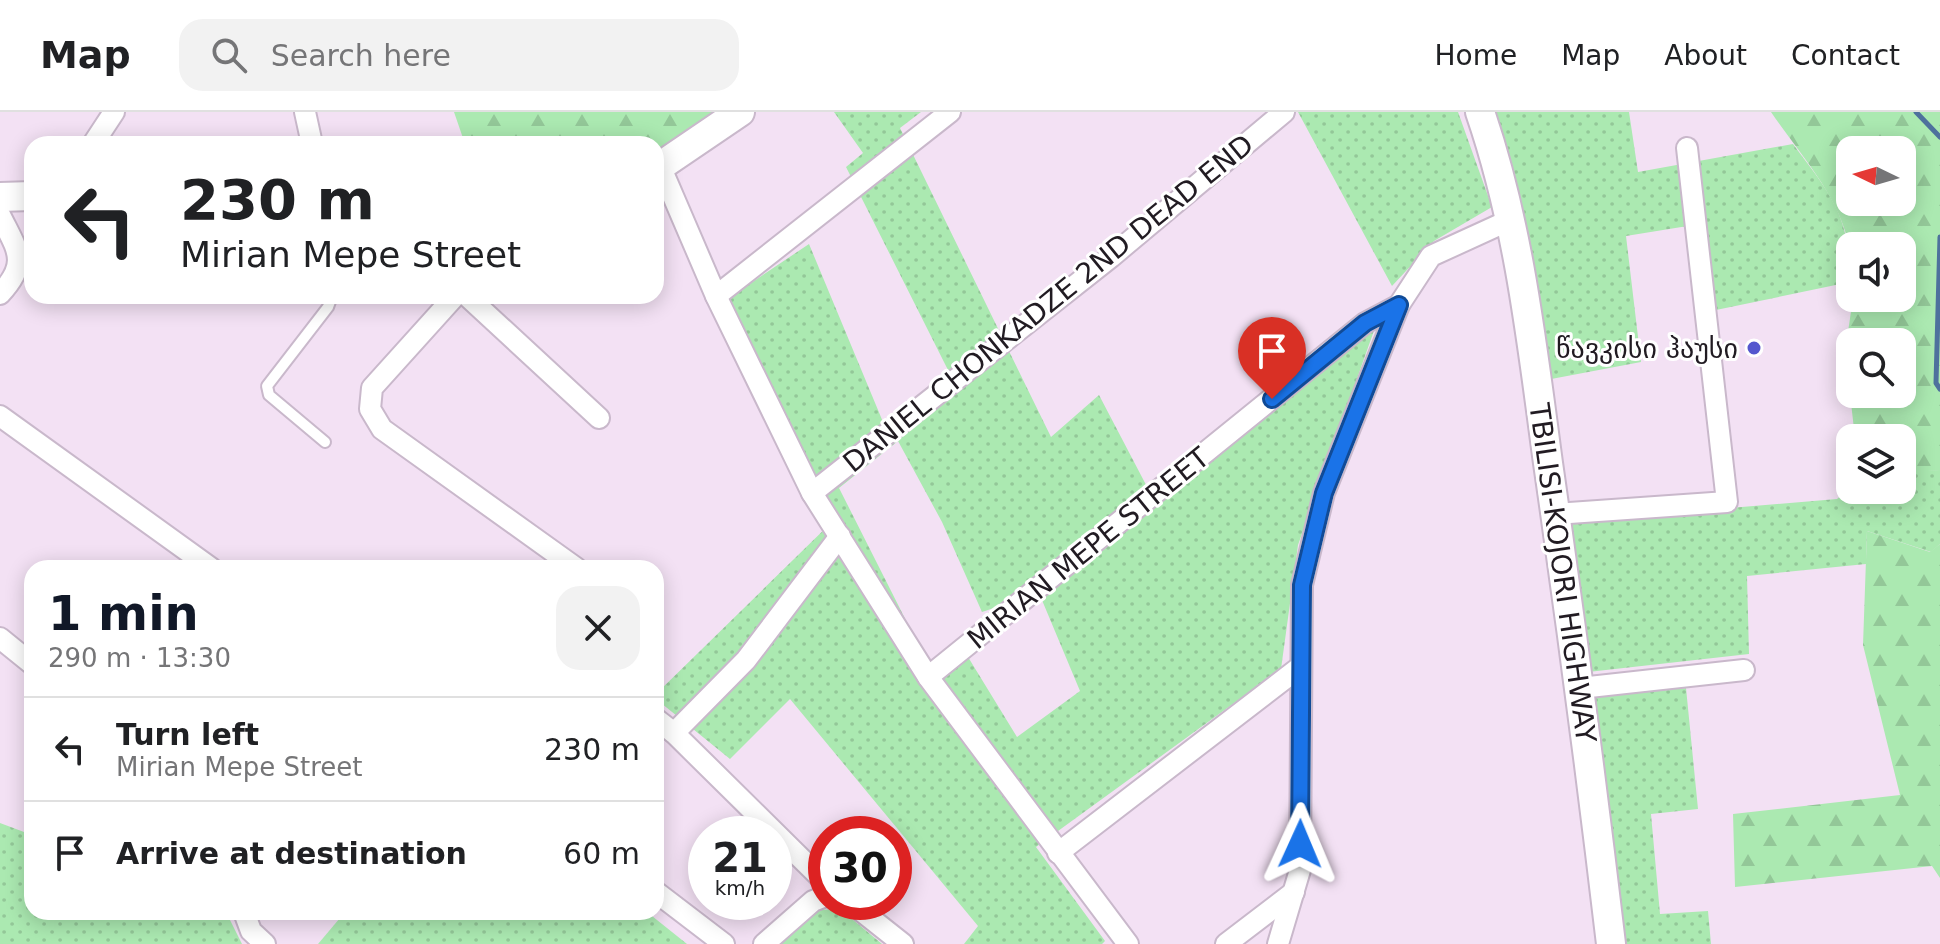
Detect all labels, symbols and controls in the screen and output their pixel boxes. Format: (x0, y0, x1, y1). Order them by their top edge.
search box (179, 19, 739, 91)
text: Map (40, 33, 131, 77)
icon: search (207, 33, 251, 77)
text: Search here (271, 38, 451, 73)
text: Home (1434, 39, 1517, 72)
text: Map (1561, 39, 1620, 72)
text: About (1664, 39, 1747, 72)
text: Contact (1791, 39, 1900, 72)
street label: DANIEL CHONKADZE 2ND DEAD END (837, 128, 1260, 479)
north arrow (1836, 136, 1916, 216)
map controls (1836, 136, 1916, 504)
text: 230 m (180, 167, 375, 232)
icon: left (48, 168, 152, 272)
button: sound (1836, 232, 1916, 312)
text: Mirian Mepe Street (180, 234, 521, 275)
pin (1238, 317, 1306, 399)
button: search (1836, 328, 1916, 408)
icon: arrive (1250, 329, 1294, 373)
place label: წავკისი ჰაუსი (1556, 332, 1738, 365)
marker: წავკისი ჰაუსი (1745, 339, 1763, 357)
street label: TBILISI-KOJORI HIGHWAY (1522, 400, 1603, 746)
button: layers (1836, 424, 1916, 504)
street label: MIRIAN MEPE STREET (961, 440, 1216, 656)
text: 1 min (48, 585, 199, 641)
button: close (556, 586, 640, 670)
text: 290 m · 13:30 (48, 643, 231, 673)
text: Turn left (116, 717, 259, 752)
icon: left (48, 727, 92, 771)
text: 230 m (544, 732, 640, 767)
text: Mirian Mepe Street (116, 752, 362, 782)
position arrow (1258, 802, 1342, 886)
speed limit sign: 30 (808, 816, 912, 920)
icon: arrive (48, 831, 92, 875)
text: 21 (712, 835, 768, 881)
text: Arrive at destination (116, 836, 467, 871)
text: 60 m (563, 836, 640, 871)
text: km/h (715, 876, 765, 900)

